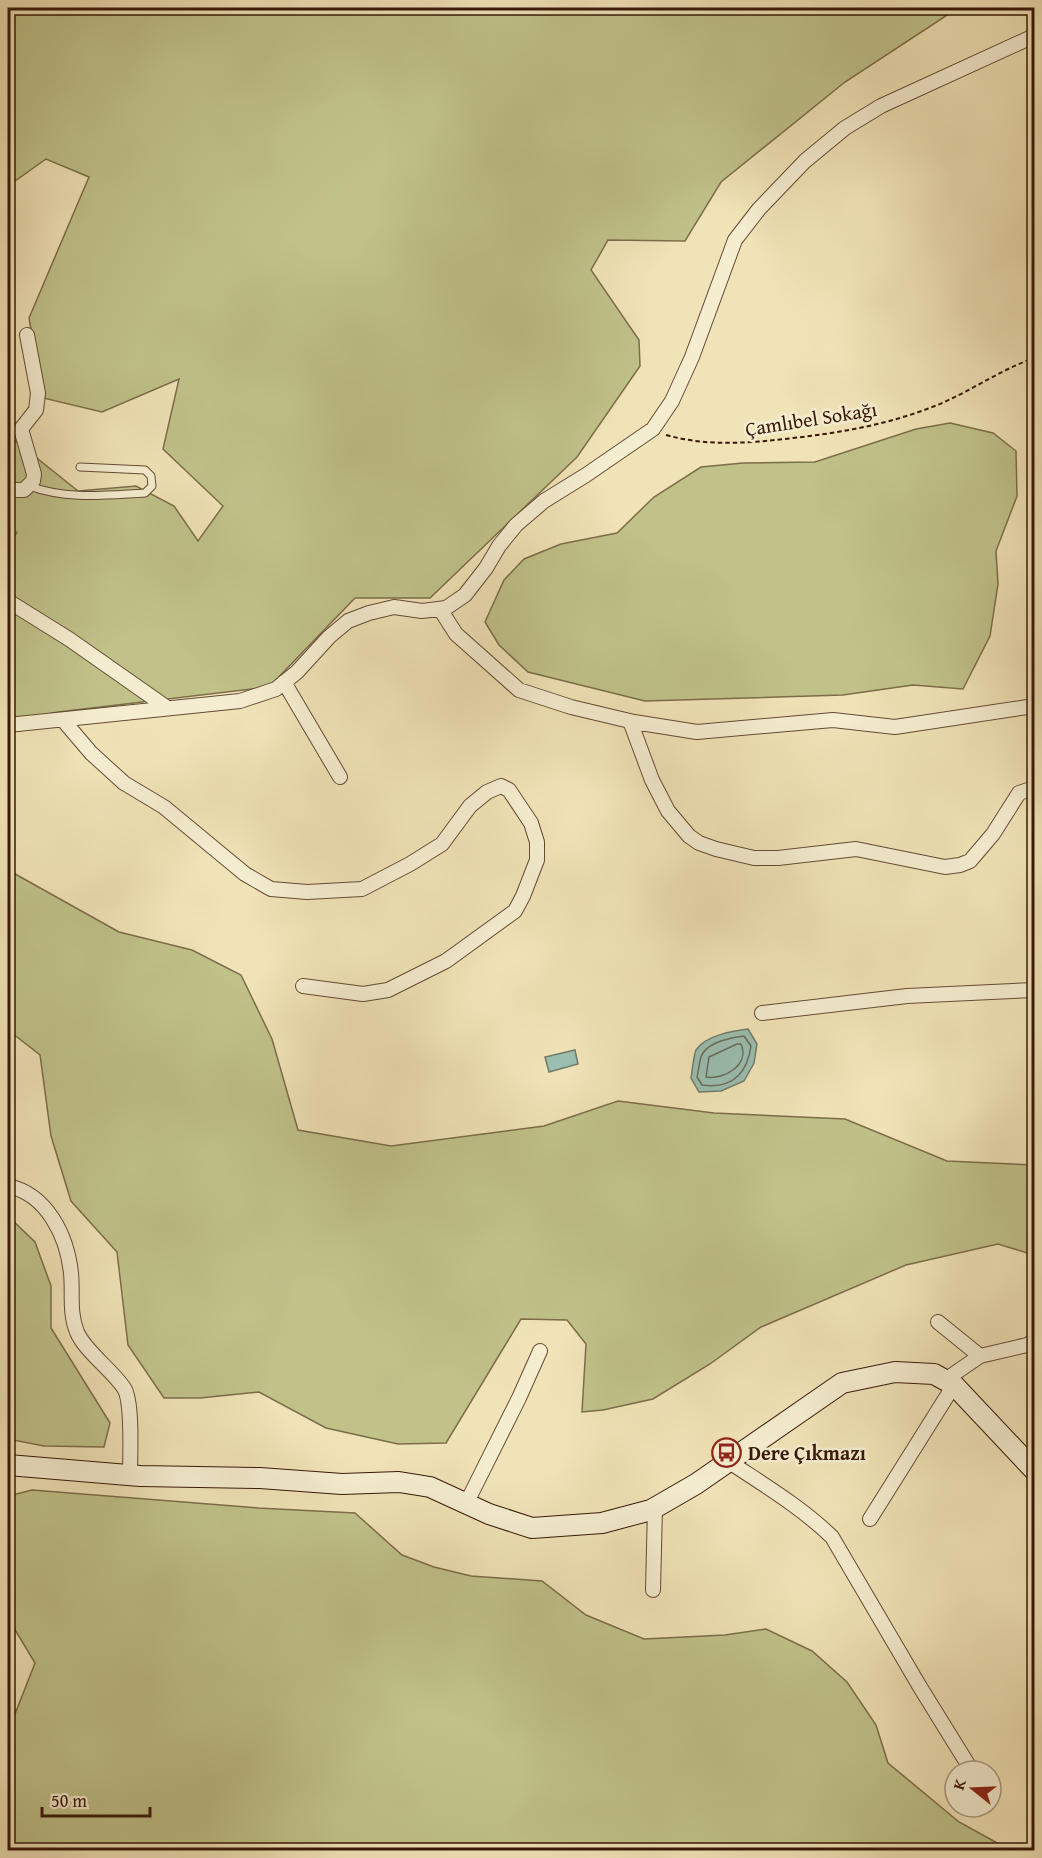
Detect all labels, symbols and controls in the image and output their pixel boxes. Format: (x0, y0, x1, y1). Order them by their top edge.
street label: Çamlıbel Sokağı (743, 394, 879, 443)
bus stop icon: Dere Çıkmazı (711, 1437, 743, 1469)
place label: Dere Çıkmazı (748, 1438, 866, 1467)
north arrow (943, 1759, 1003, 1819)
text: K (946, 1775, 972, 1793)
scale bar (42, 1780, 150, 1818)
text: 50 m (51, 1787, 87, 1814)

